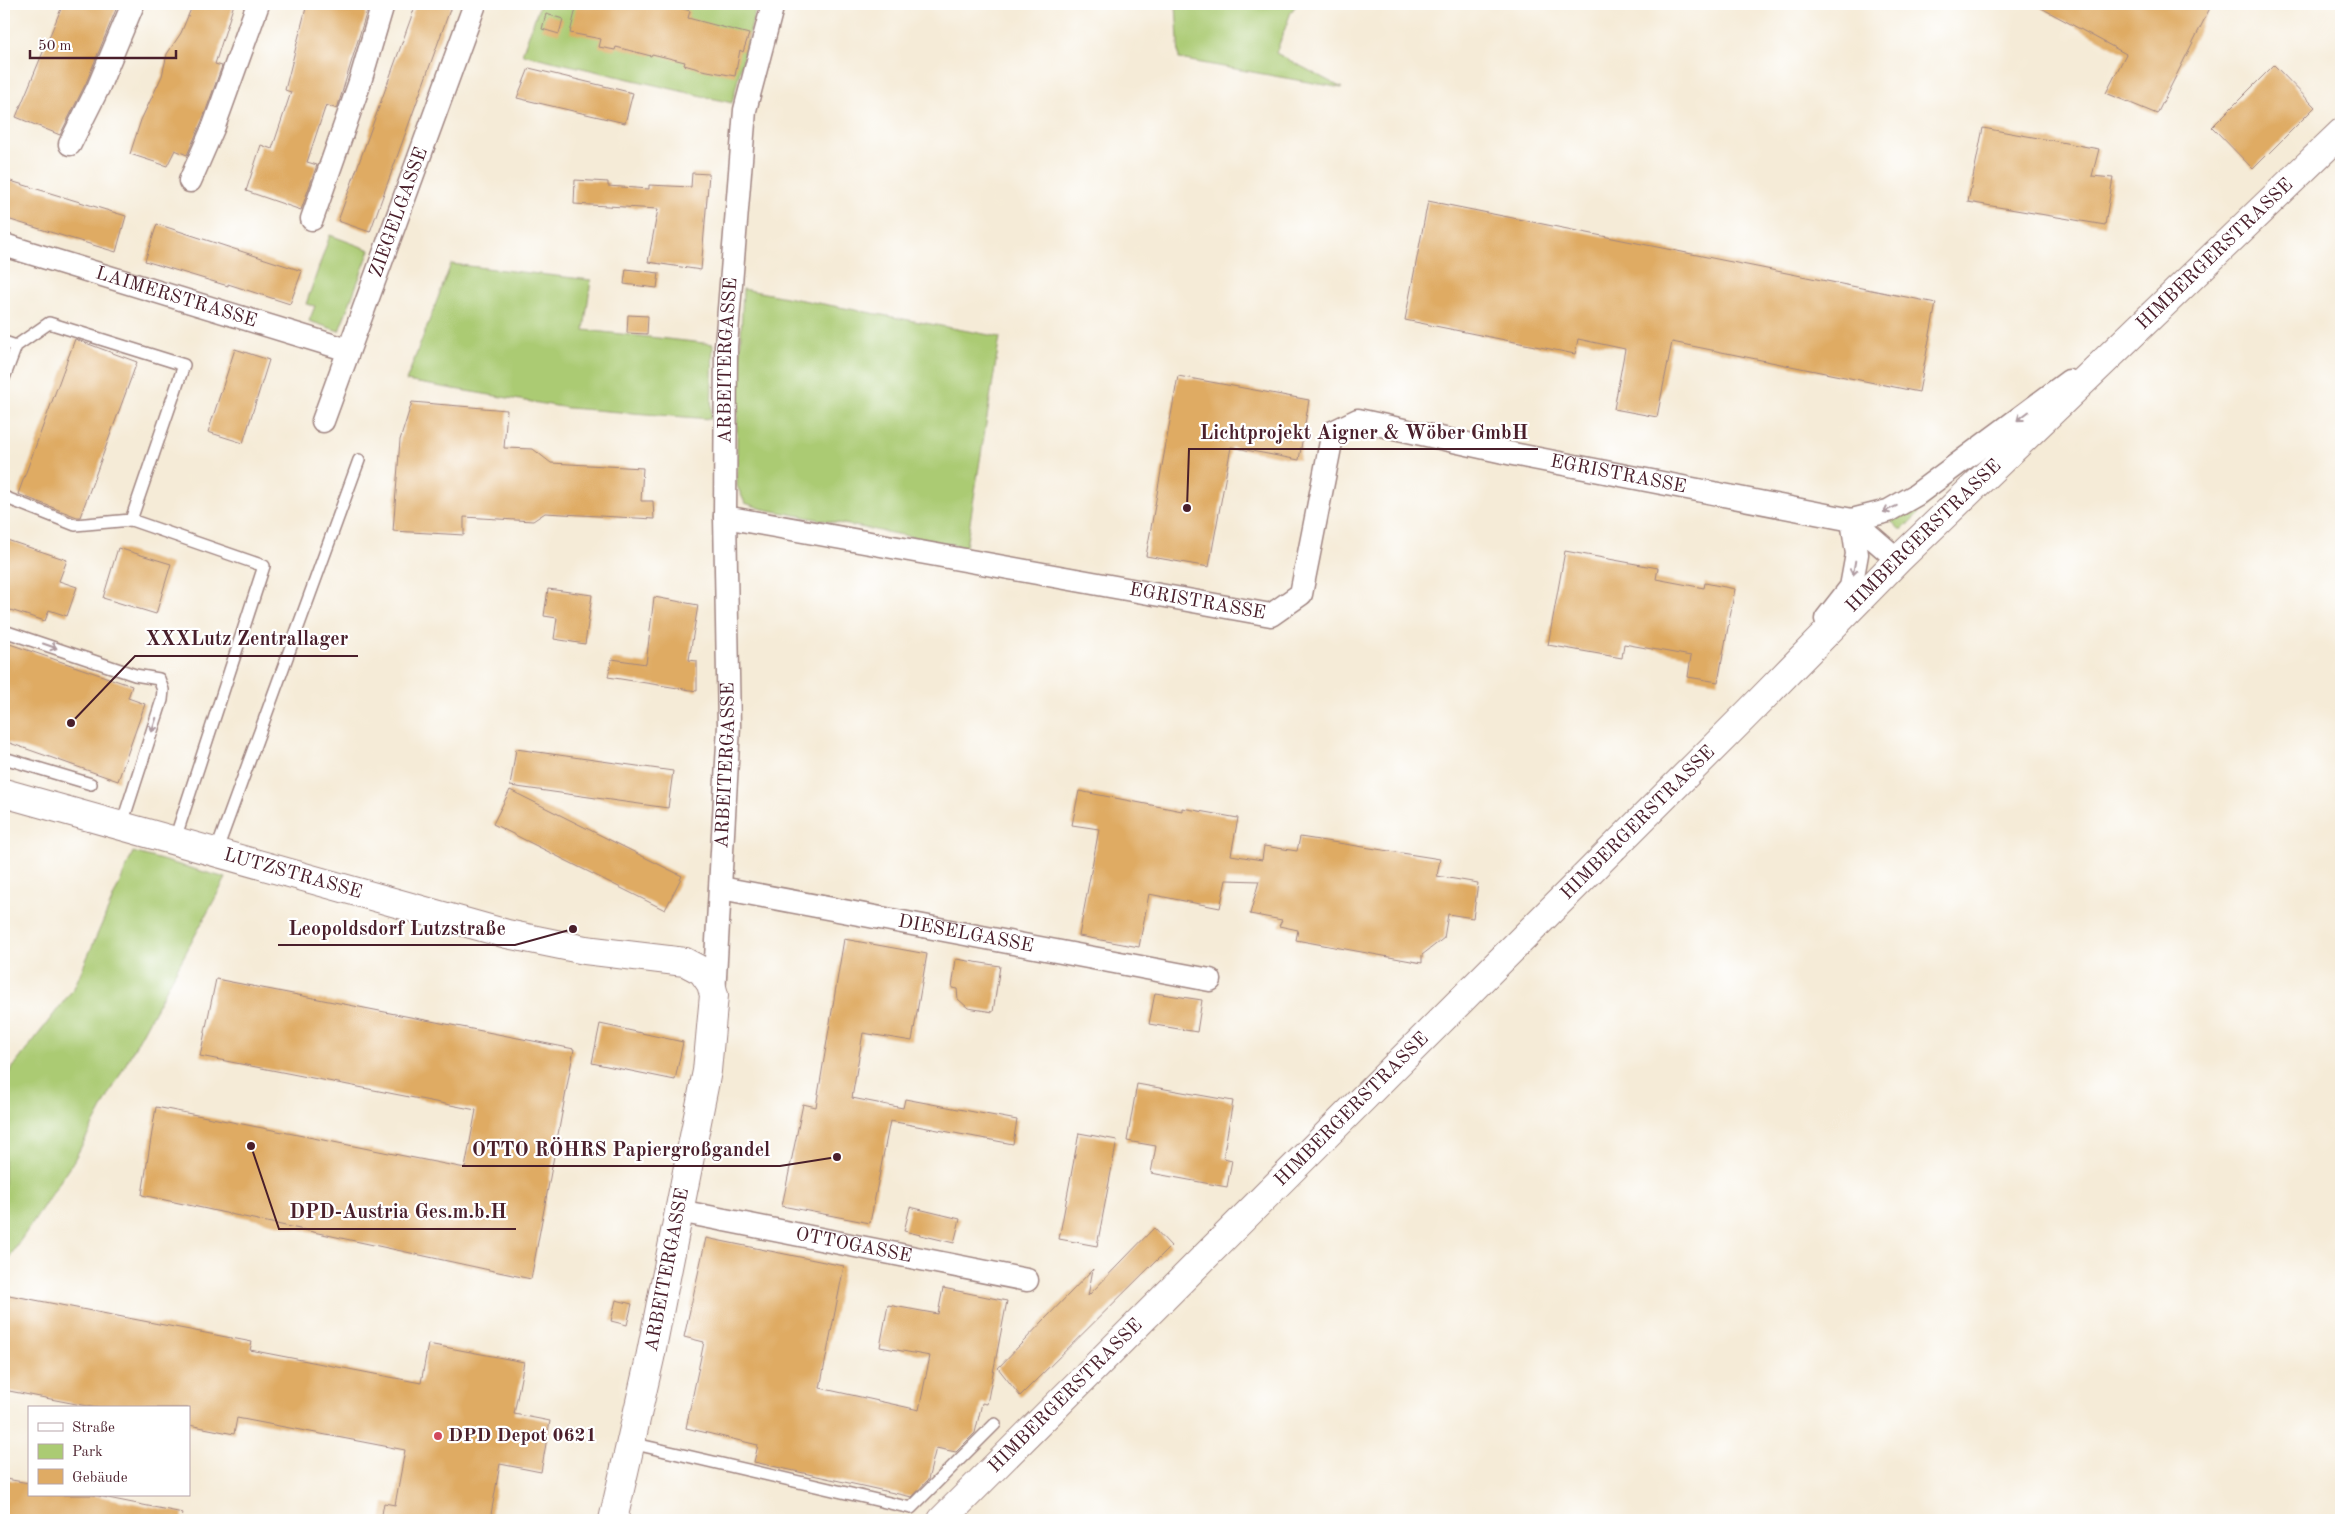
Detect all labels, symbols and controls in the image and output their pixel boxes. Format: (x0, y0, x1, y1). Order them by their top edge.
scale bar (30, 28, 176, 60)
text: 50 m (38, 39, 72, 54)
street label: ZIEGELGASSE (367, 145, 431, 280)
street label: HIMBERGERSTRASSE (2133, 175, 2297, 334)
street label: LAIMERSTRASSE (93, 264, 259, 331)
street label: ARBEITERGASSE (716, 277, 741, 444)
one-way arrow (2016, 411, 2030, 421)
callout: Lichtprojekt Aigner & Wöber GmbH (1189, 414, 1538, 449)
text: Lichtprojekt Aigner & Wöber GmbH (1200, 424, 1528, 444)
street label: EGRISTRASSE (1549, 452, 1688, 497)
street label: HIMBERGERSTRASSE (1843, 456, 2005, 616)
one-way arrow (1883, 504, 1898, 514)
one-way arrow (1849, 560, 1859, 576)
street label: EGRISTRASSE (1128, 580, 1267, 623)
callout: XXXLutz Zentrallager (135, 621, 358, 656)
text: XXXLutz Zentrallager (146, 630, 349, 650)
one-way arrow (42, 642, 58, 652)
street label: ARBEITERGASSE (713, 682, 739, 849)
one-way arrow (148, 716, 158, 732)
street label: HIMBERGERSTRASSE (1558, 742, 1719, 904)
street label: LUTZSTRASSE (222, 846, 364, 902)
callout: Leopoldsdorf Lutzstraße (278, 910, 515, 945)
street label: DIESELGASSE (896, 912, 1035, 956)
text: Leopoldsdorf Lutzstraße (288, 920, 506, 940)
street label: HIMBERGERSTRASSE (1271, 1029, 1432, 1190)
callout: OTTO RÖHRS Papiergroßgandel (462, 1131, 780, 1166)
text: OTTO RÖHRS Papiergroßgandel (472, 1137, 770, 1161)
street label: ARBEITERGASSE (643, 1187, 693, 1353)
callout: DPD-Austria Ges.m.b.H (279, 1194, 516, 1229)
text: DPD-Austria Ges.m.b.H (289, 1203, 507, 1223)
street label: OTTOGASSE (794, 1225, 913, 1266)
street label: HIMBERGERSTRASSE (985, 1316, 1146, 1477)
legend (28, 1406, 190, 1496)
text: Straße (72, 1421, 115, 1436)
place label: DPD Depot 0621 (448, 1427, 597, 1446)
marker: DPD Depot 0621 (432, 1430, 444, 1442)
text: Park (72, 1445, 103, 1460)
text: Gebäude (72, 1471, 128, 1486)

